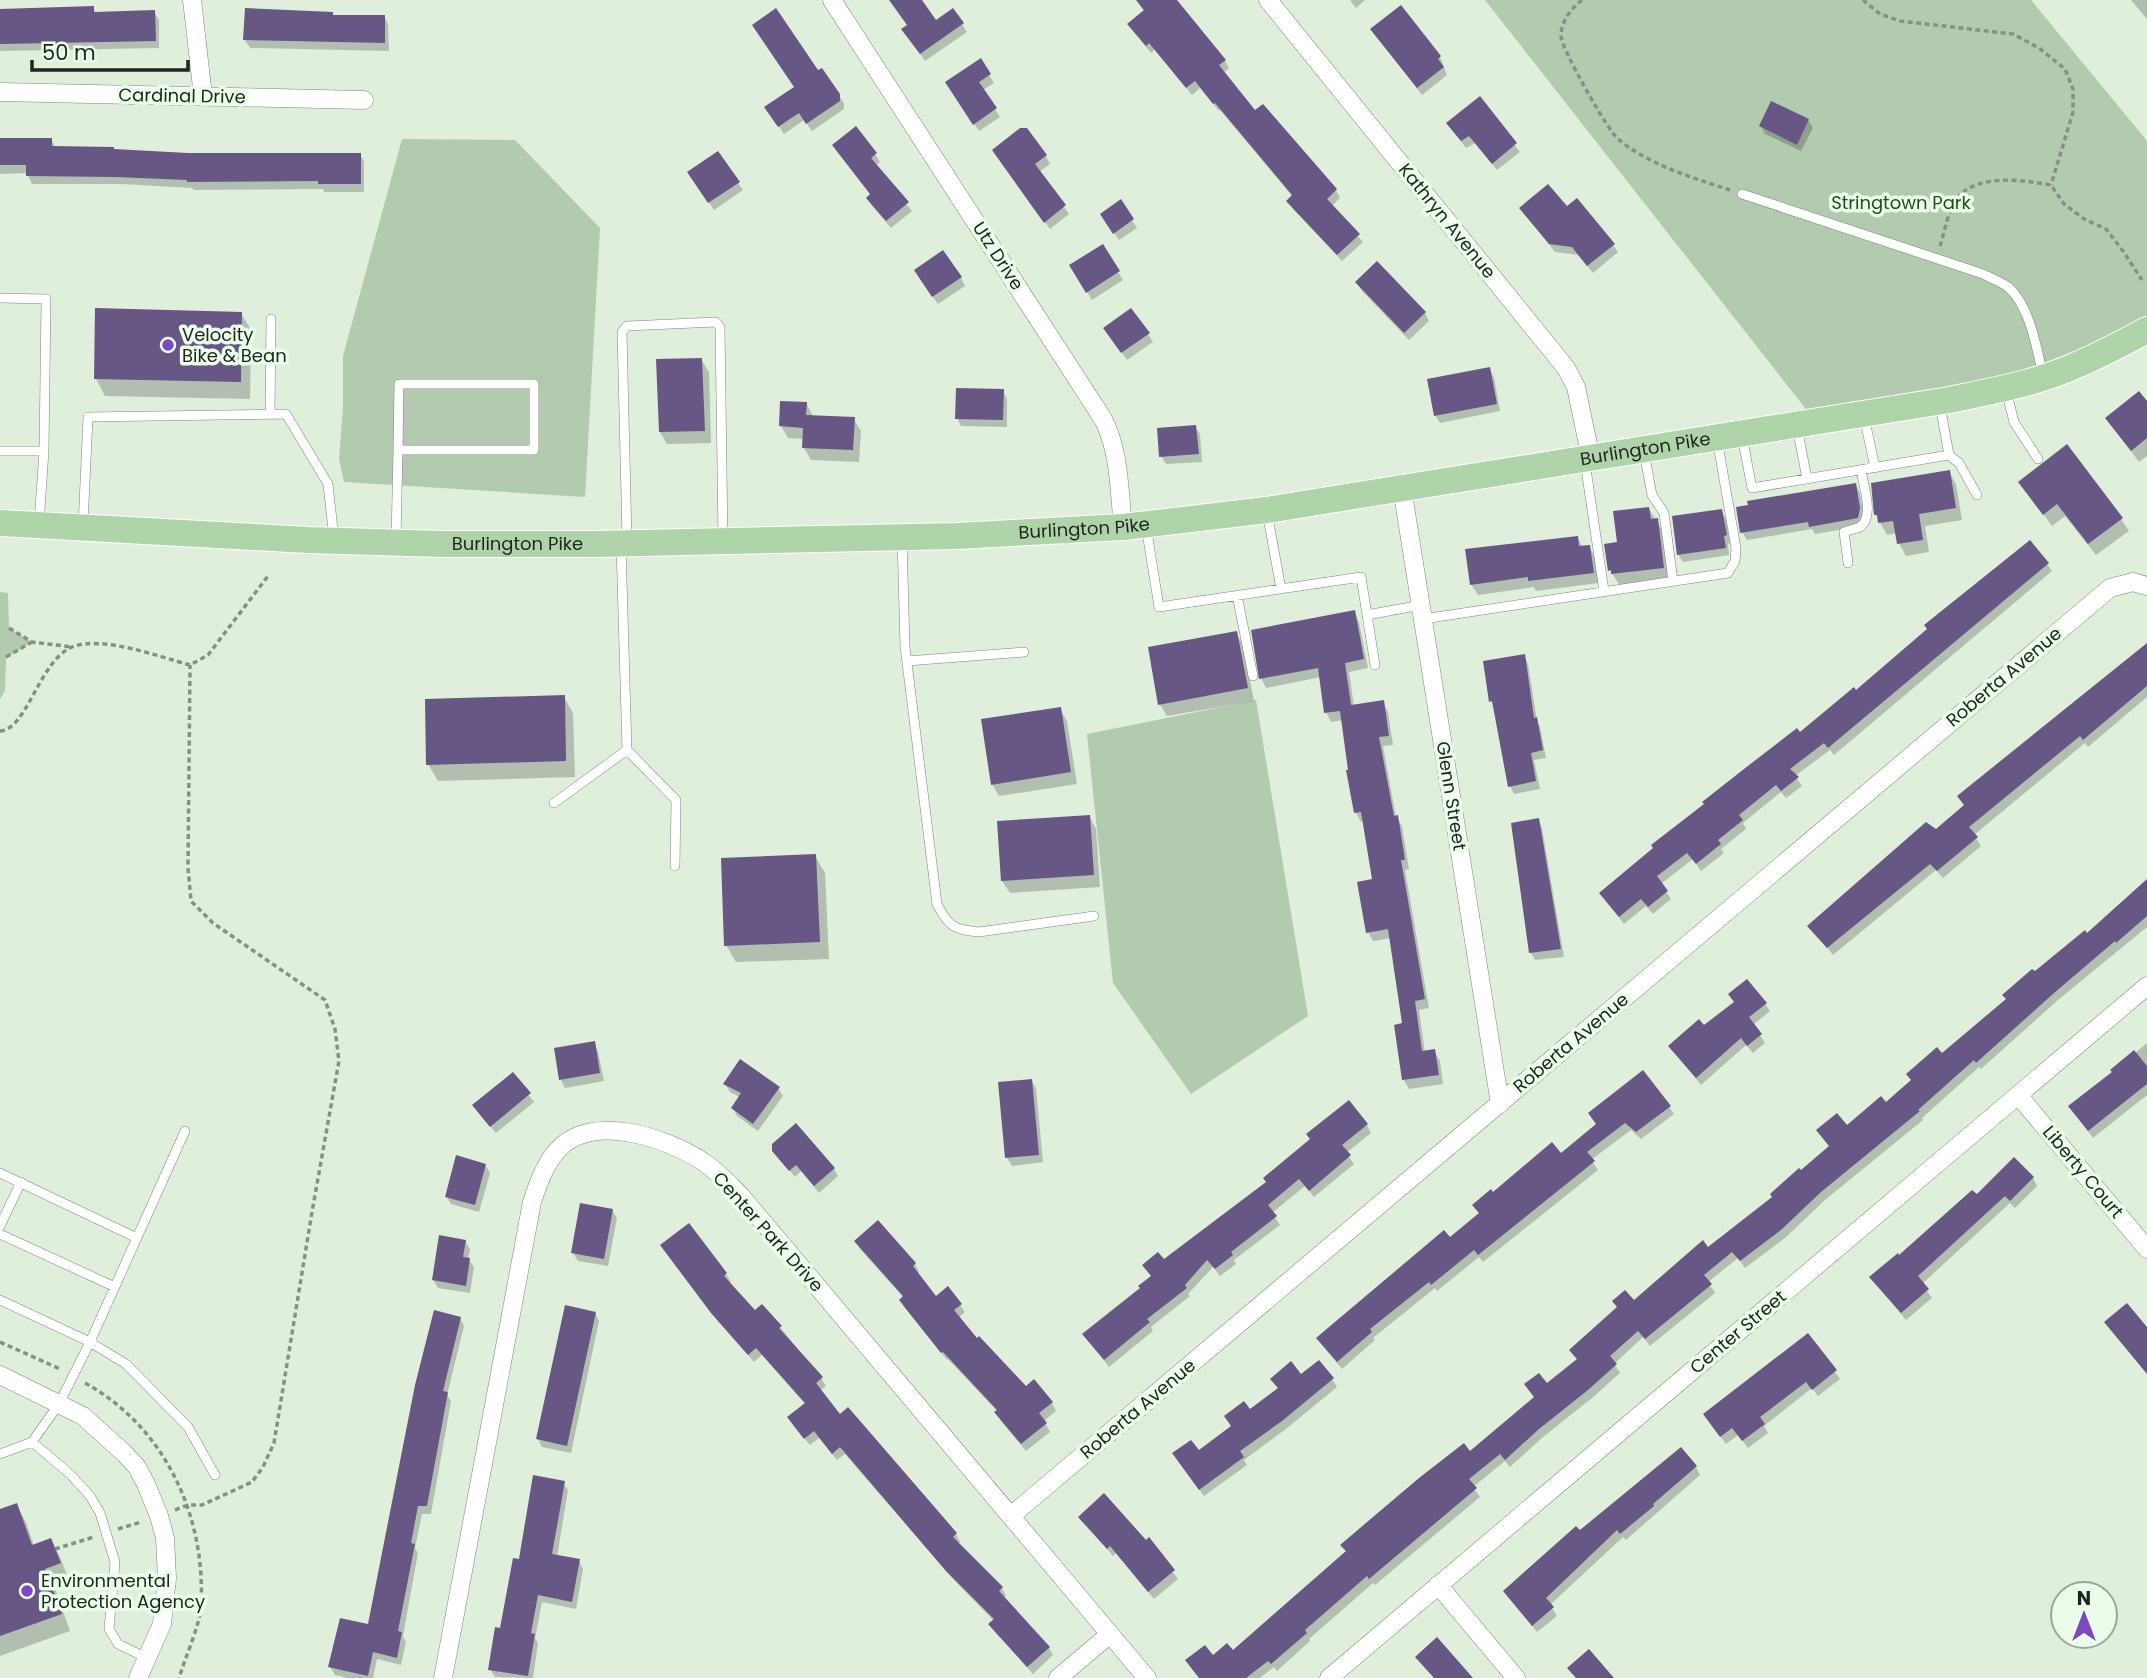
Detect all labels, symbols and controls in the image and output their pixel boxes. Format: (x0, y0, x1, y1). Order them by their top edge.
scale bar (32, 28, 187, 72)
text: 50 m (42, 38, 96, 67)
street label: Cardinal Drive (118, 82, 246, 109)
street label: Kathryn Avenue (1393, 158, 1502, 284)
park label: Stringtown Park (1831, 190, 1972, 215)
street label: Utz Drive (967, 217, 1030, 295)
place label: Velocity Bike & Bean (182, 322, 287, 368)
marker: Velocity Bike & Bean (160, 337, 176, 353)
street label: Burlington Pike (1578, 426, 1712, 471)
street label: Burlington Pike (1018, 511, 1151, 545)
street label: Burlington Pike (452, 531, 583, 556)
street label: Roberta Avenue (1941, 621, 2067, 732)
street label: Glenn Street (1431, 740, 1472, 852)
street label: Roberta Avenue (1508, 987, 1634, 1098)
street label: Liberty Court (2037, 1120, 2130, 1223)
street label: Center Park Drive (707, 1166, 829, 1297)
street label: Center Street (1684, 1284, 1791, 1379)
street label: Roberta Avenue (1075, 1353, 1201, 1464)
place label: Environmental Protection Agency (41, 1568, 205, 1614)
north arrow (2049, 1580, 2119, 1650)
marker: Environmental Protection Agency (19, 1583, 35, 1599)
text: N (2077, 1585, 2091, 1612)

